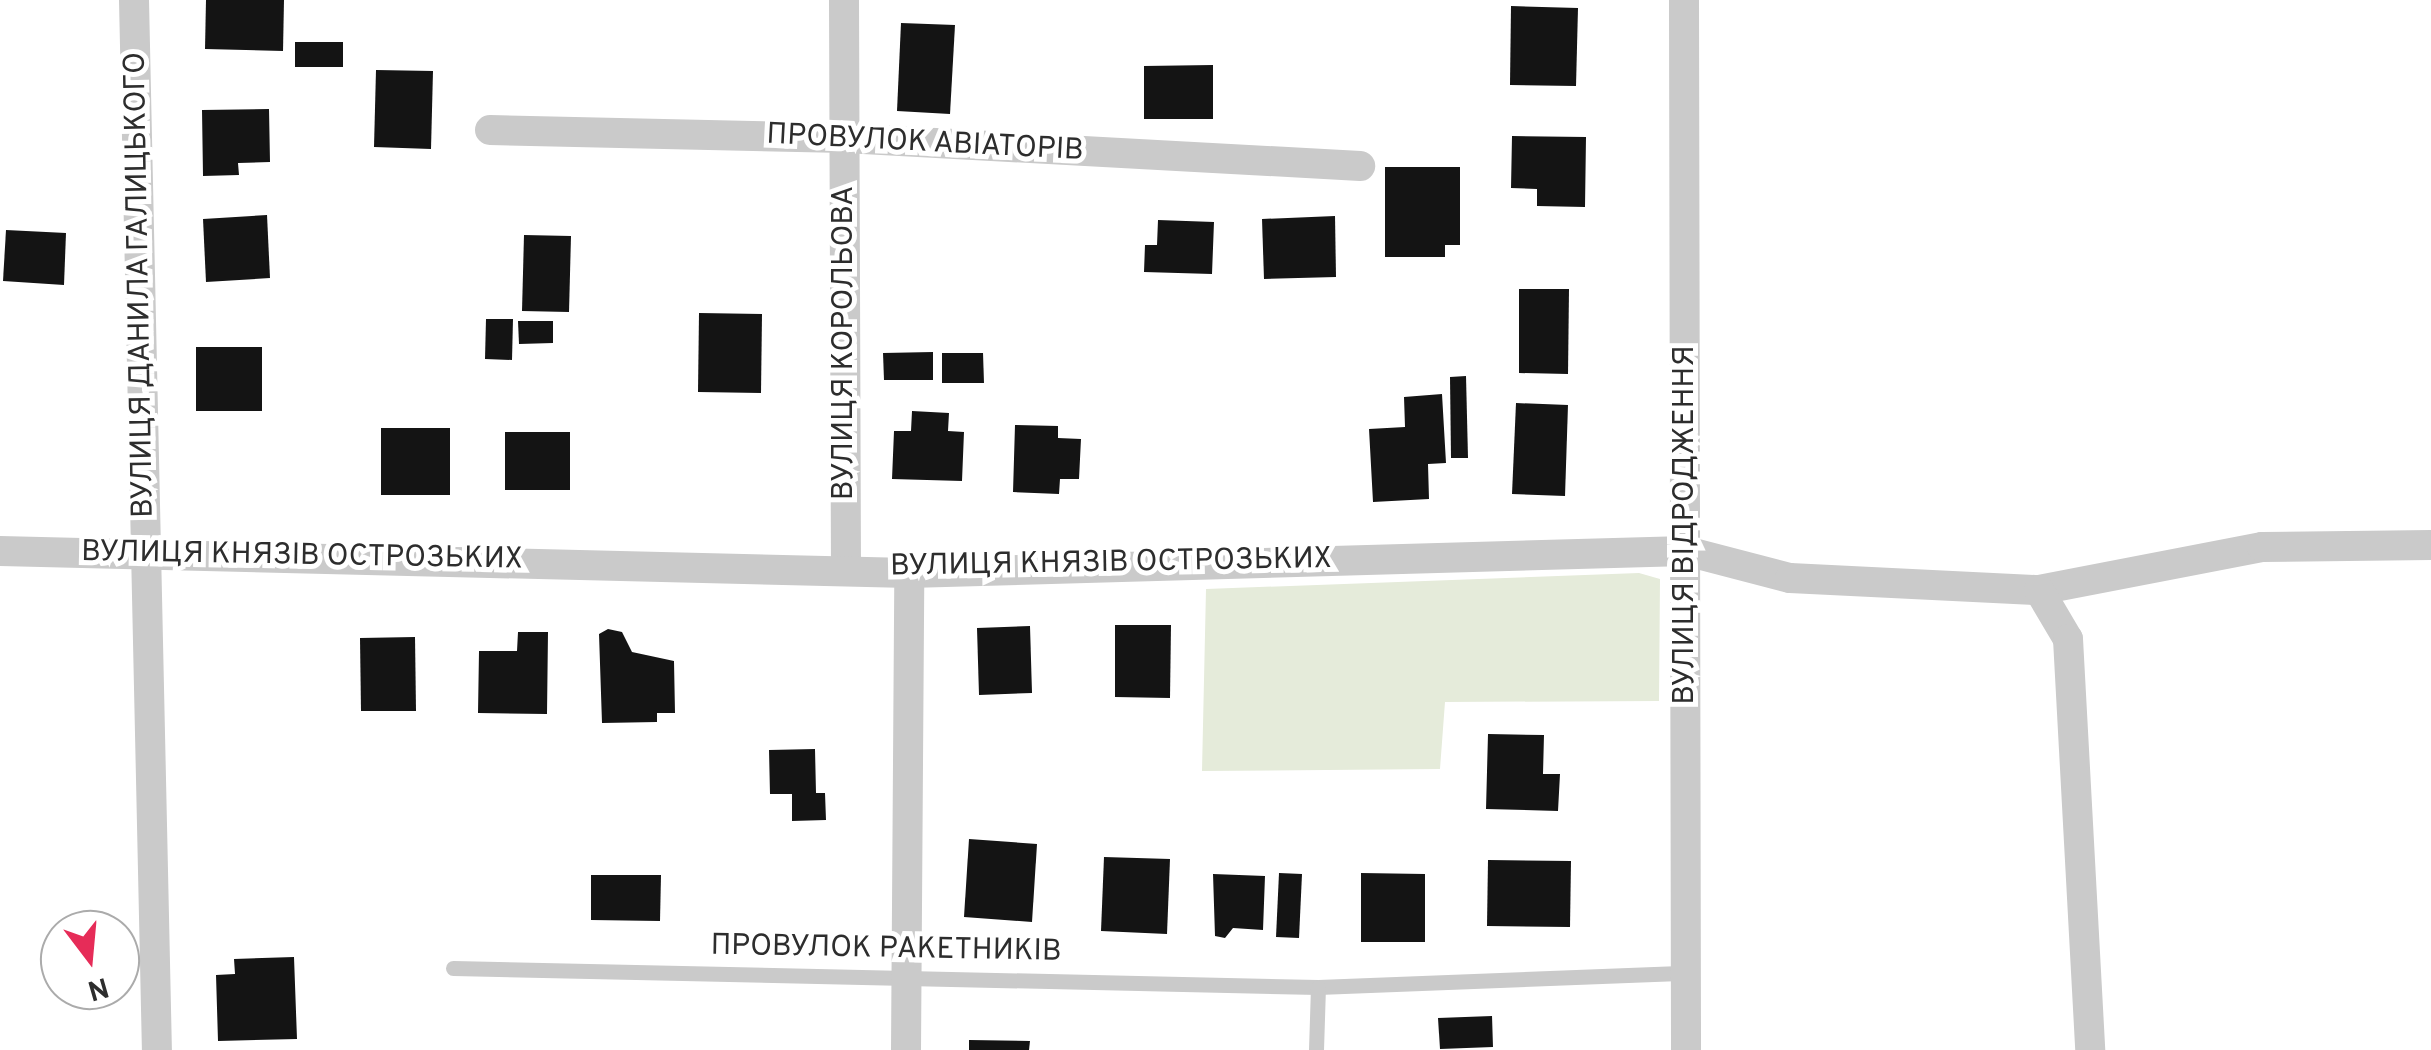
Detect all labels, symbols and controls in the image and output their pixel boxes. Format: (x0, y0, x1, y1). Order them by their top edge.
street label: ВУЛИЦЯ ДАНИЛА ГАЛИЦЬКОГО (119, 51, 163, 519)
street label: ПРОВУЛОК АВІАТОРІВ (765, 118, 1085, 170)
street label: ВУЛИЦЯ КОРОЛЬОВА (827, 186, 863, 500)
street label: ВУЛИЦЯ ВІДРОДЖЕННЯ (1668, 345, 1704, 705)
street label: ВУЛИЦЯ КНЯЗІВ ОСТРОЗЬКИХ (81, 535, 523, 579)
street label: ВУЛИЦЯ КНЯЗІВ ОСТРОЗЬКИХ (890, 542, 1332, 586)
north arrow (40, 910, 140, 1010)
street label: ПРОВУЛОК РАКЕТНИКІВ (710, 929, 1062, 971)
text: N (83, 967, 112, 1007)

